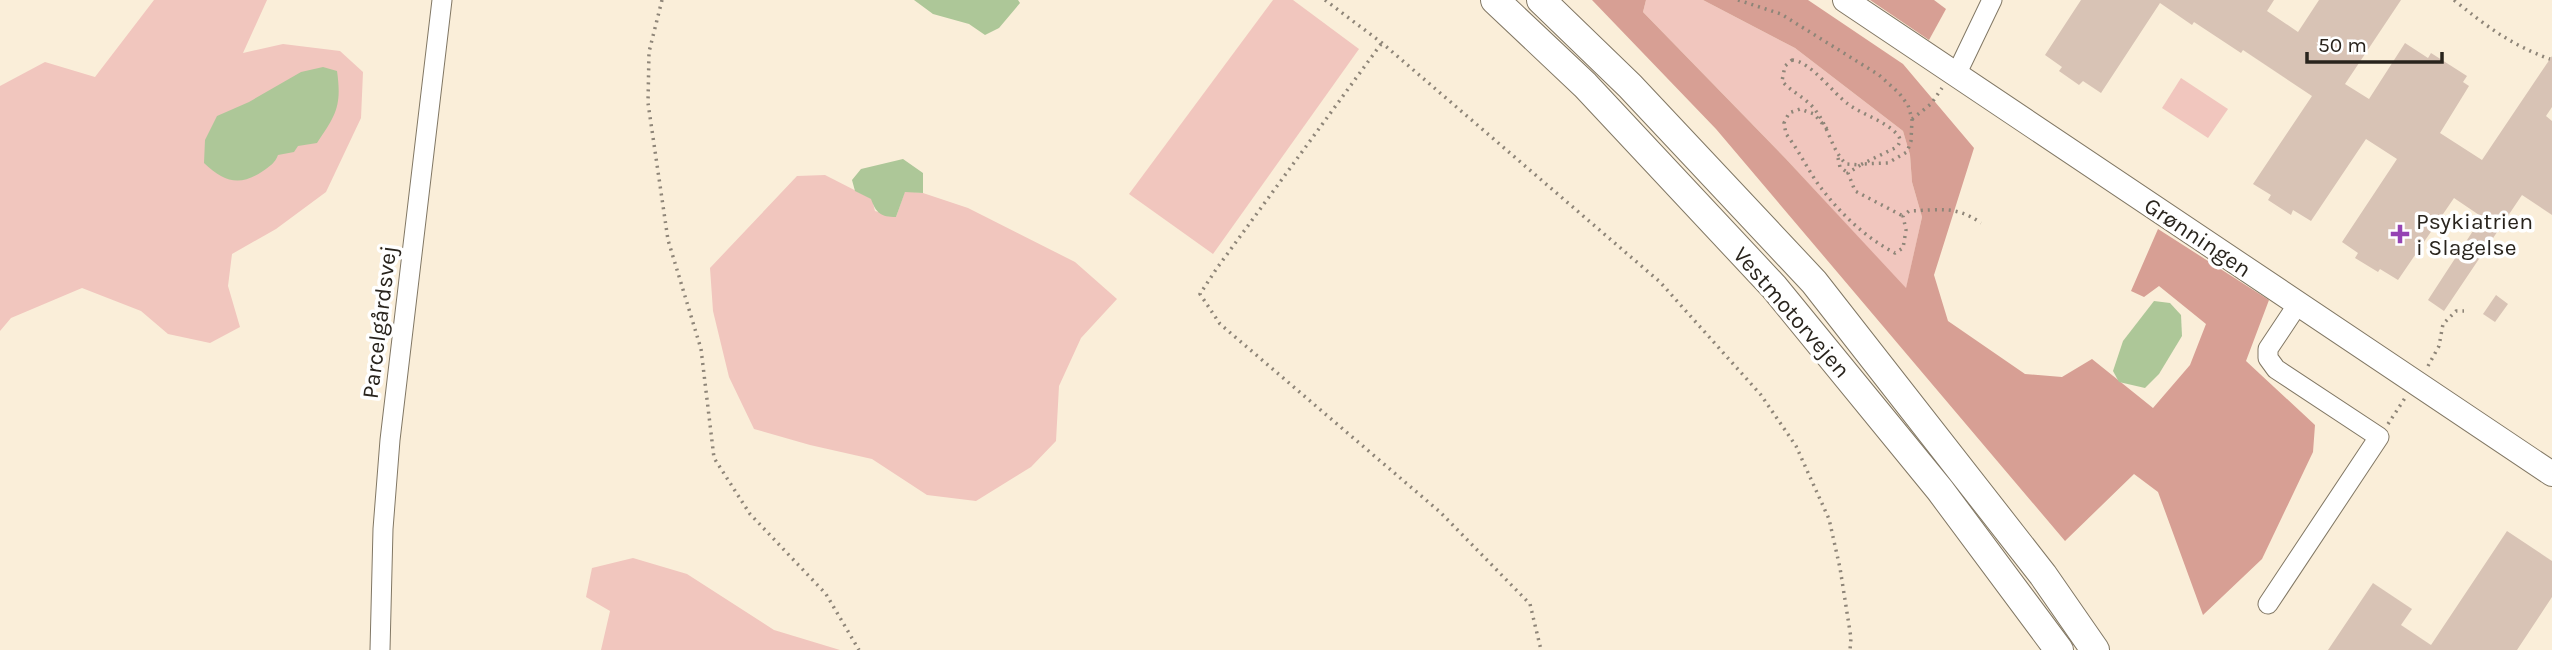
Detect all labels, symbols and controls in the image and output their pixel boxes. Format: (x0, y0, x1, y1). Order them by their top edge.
scale bar (2307, 21, 2442, 65)
text: 50 m (2318, 33, 2367, 57)
street label: Grønningen (2139, 192, 2256, 283)
place label: Psykiatrien i Slagelse (2416, 208, 2533, 261)
marker: Psykiatrien i Slagelse (2390, 224, 2410, 244)
street label: Vestmotorvejen (1727, 241, 1856, 383)
street label: Parcelgårdsvej (357, 244, 402, 400)

